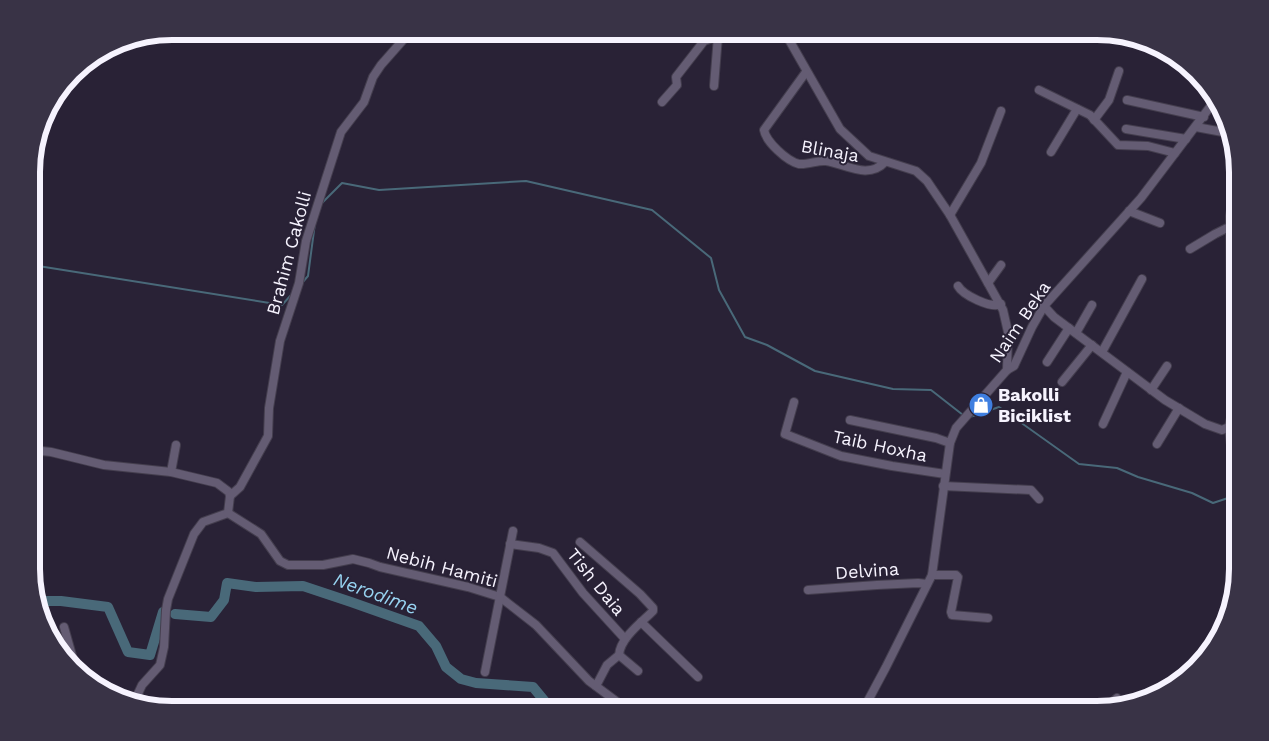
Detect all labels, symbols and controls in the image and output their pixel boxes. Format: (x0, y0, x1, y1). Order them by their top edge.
street label: Blinaja (800, 135, 861, 166)
street label: Brahim Cakolli (262, 189, 315, 317)
street label: Naim Beka (985, 277, 1054, 366)
place label: Bakolli Biciklist (998, 384, 1071, 426)
shop icon: Bakolli Biciklist (968, 392, 994, 418)
street label: Taib Hoxha (831, 425, 929, 466)
street label: Nebih Hamiti (384, 542, 500, 591)
street label: Tish Daia (563, 544, 630, 619)
street label: Delvina (834, 558, 900, 583)
water label: Nerodime (331, 568, 421, 619)

